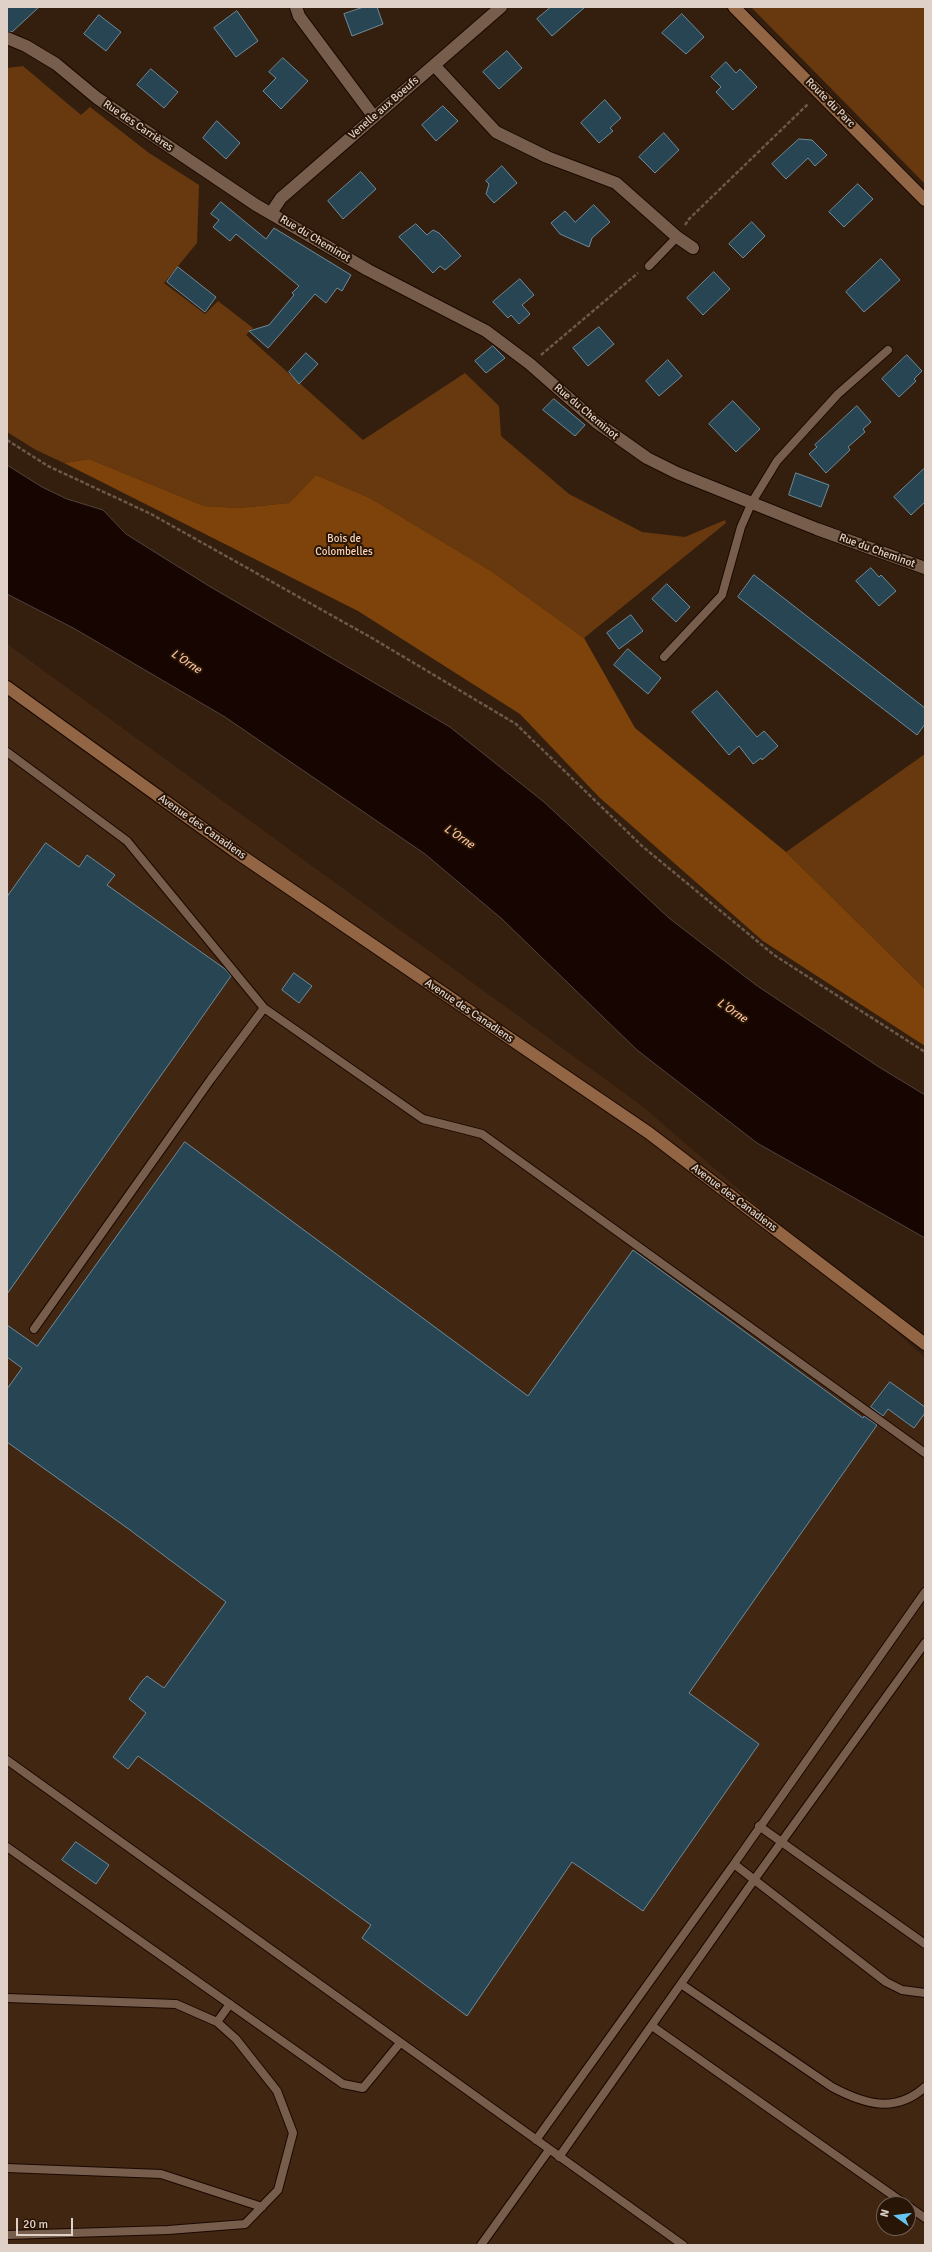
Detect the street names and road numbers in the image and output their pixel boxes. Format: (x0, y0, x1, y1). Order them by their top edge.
street label: Venelle aux Boeufs (346, 74, 422, 142)
street label: Route du Parc (802, 75, 858, 131)
street label: Rue des Carrières (100, 98, 176, 154)
street label: Rue du Cheminot (277, 213, 353, 265)
street label: Rue du Cheminot (551, 381, 621, 443)
street label: Rue du Cheminot (837, 531, 917, 571)
street label: Avenue des Canadiens (156, 792, 248, 862)
street label: Avenue des Canadiens (422, 976, 516, 1046)
street label: Avenue des Canadiens (688, 1161, 780, 1235)

